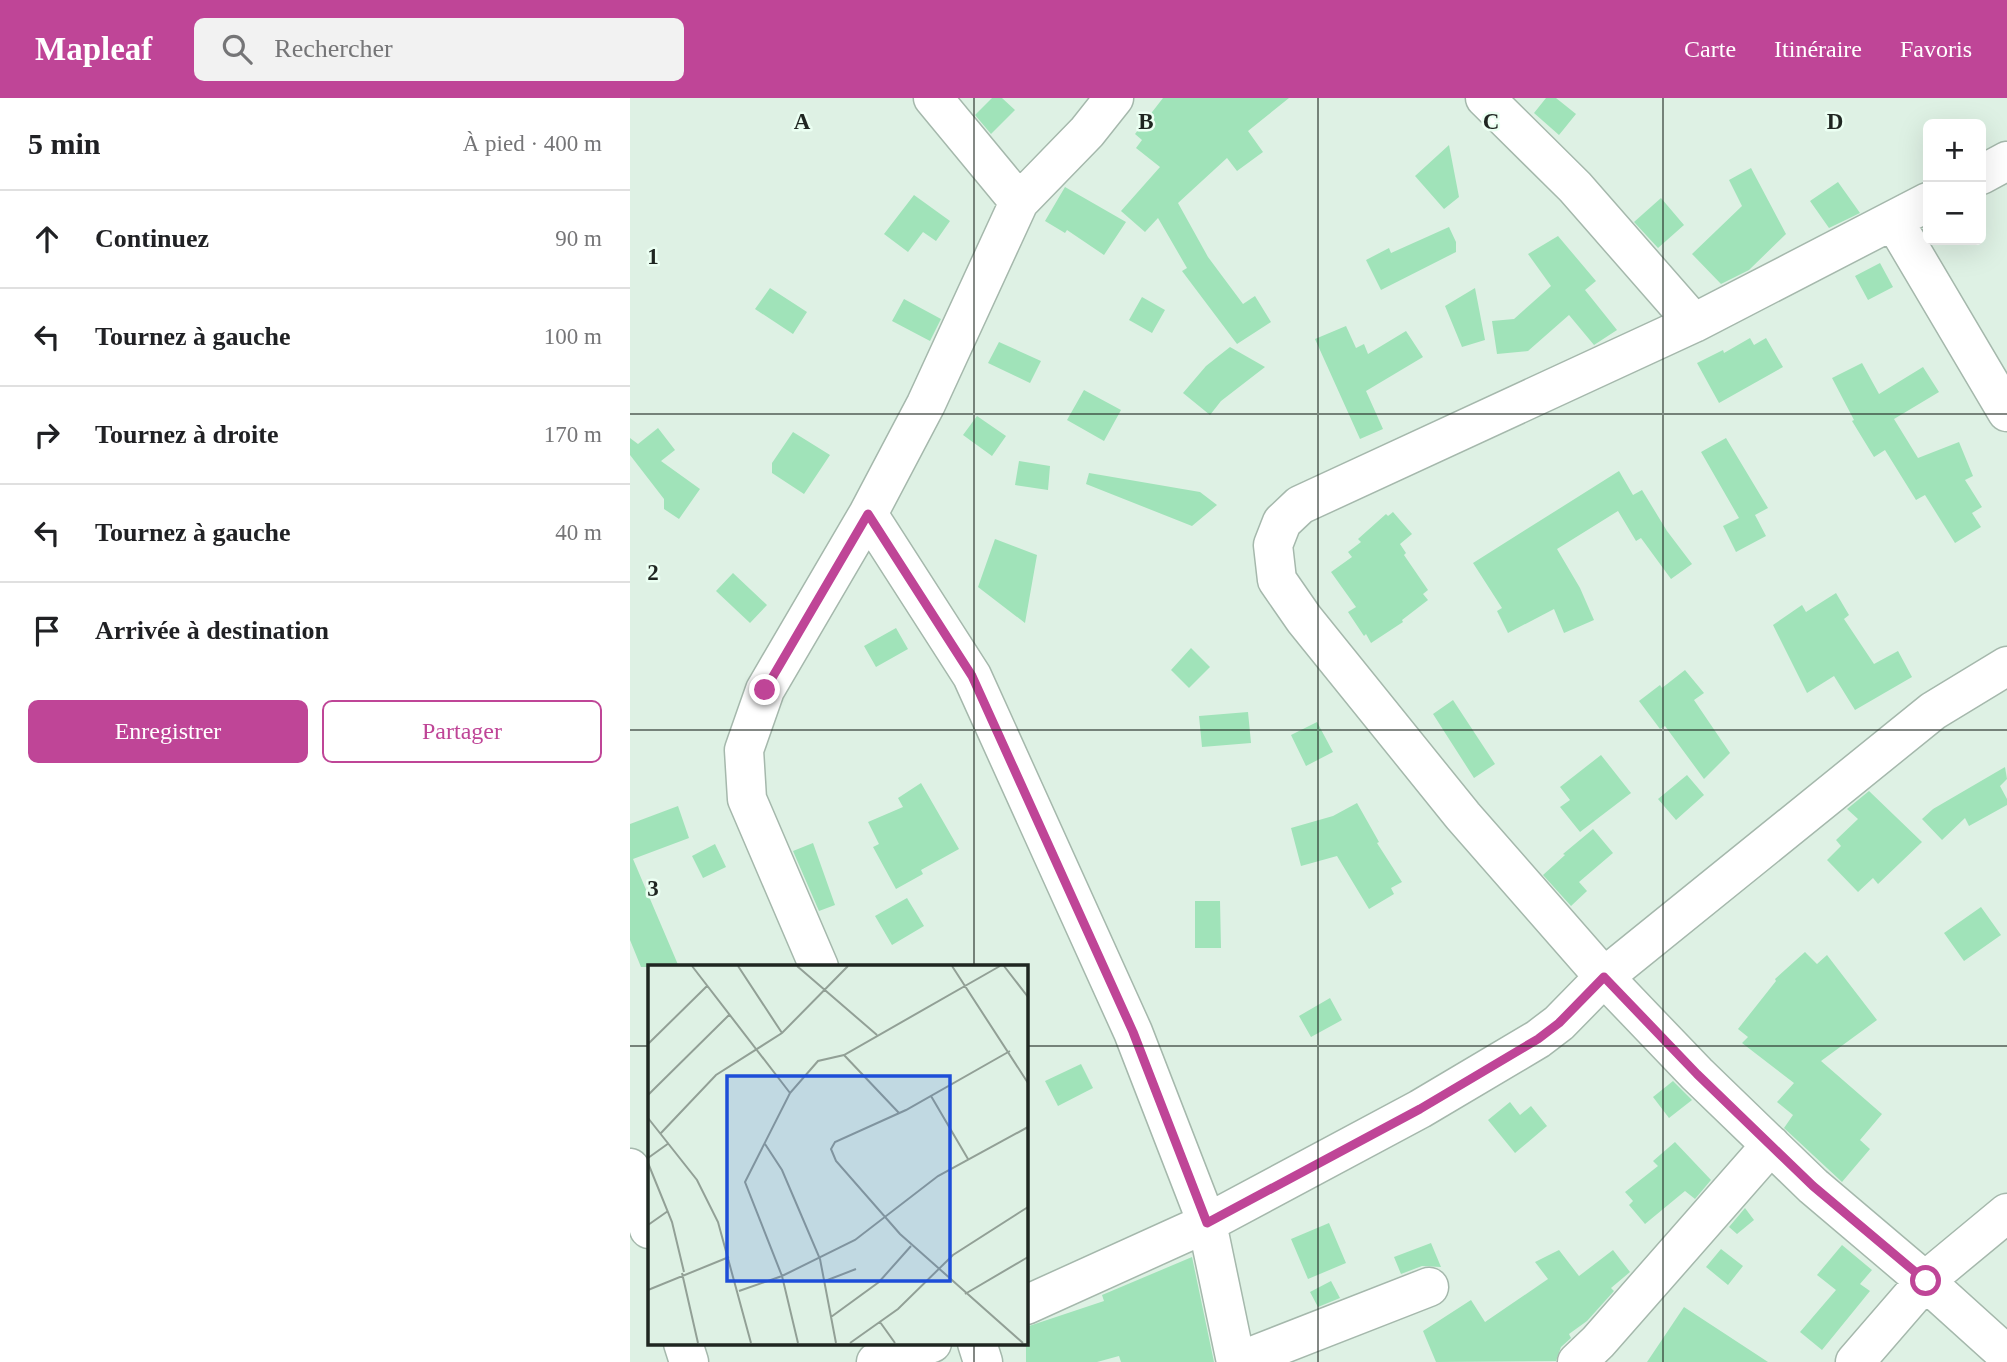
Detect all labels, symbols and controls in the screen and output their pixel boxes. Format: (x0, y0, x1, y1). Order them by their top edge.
search box (194, 18, 684, 81)
icon: search (218, 30, 256, 68)
text: Mapleaf (35, 31, 152, 67)
text: Rechercher (274, 34, 393, 63)
text: Carte (1684, 36, 1736, 62)
text: Itinéraire (1774, 36, 1862, 62)
text: Favoris (1900, 36, 1972, 62)
text: A (794, 109, 811, 134)
text: B (1138, 109, 1154, 134)
text: C (1483, 109, 1499, 134)
text: D (1827, 109, 1843, 134)
map controls (1923, 119, 1986, 245)
button: + (1923, 119, 1986, 182)
text: 5 min (28, 127, 101, 160)
text: À pied · 400 m (463, 131, 602, 156)
button: − (1923, 182, 1986, 245)
icon: ahead (28, 220, 66, 258)
text: Continuez (95, 224, 209, 253)
text: 90 m (555, 226, 602, 251)
text: 1 (647, 244, 659, 269)
icon: left (28, 318, 66, 356)
text: Tournez à gauche (95, 322, 291, 351)
text: 100 m (544, 324, 602, 349)
icon: right (28, 416, 66, 454)
text: Tournez à droite (95, 420, 278, 449)
text: 170 m (544, 422, 602, 447)
icon: left (28, 514, 66, 552)
text: Tournez à gauche (95, 518, 291, 547)
text: 40 m (555, 520, 602, 545)
text: 2 (647, 560, 659, 585)
icon: arrive (28, 612, 66, 650)
text: Arrivée à destination (95, 616, 329, 645)
route end (749, 674, 780, 705)
button: Enregistrer (28, 700, 308, 763)
button: Partager (322, 700, 602, 763)
text: 3 (647, 876, 659, 901)
inset map (648, 965, 1027, 1344)
route start (1910, 1265, 1941, 1296)

